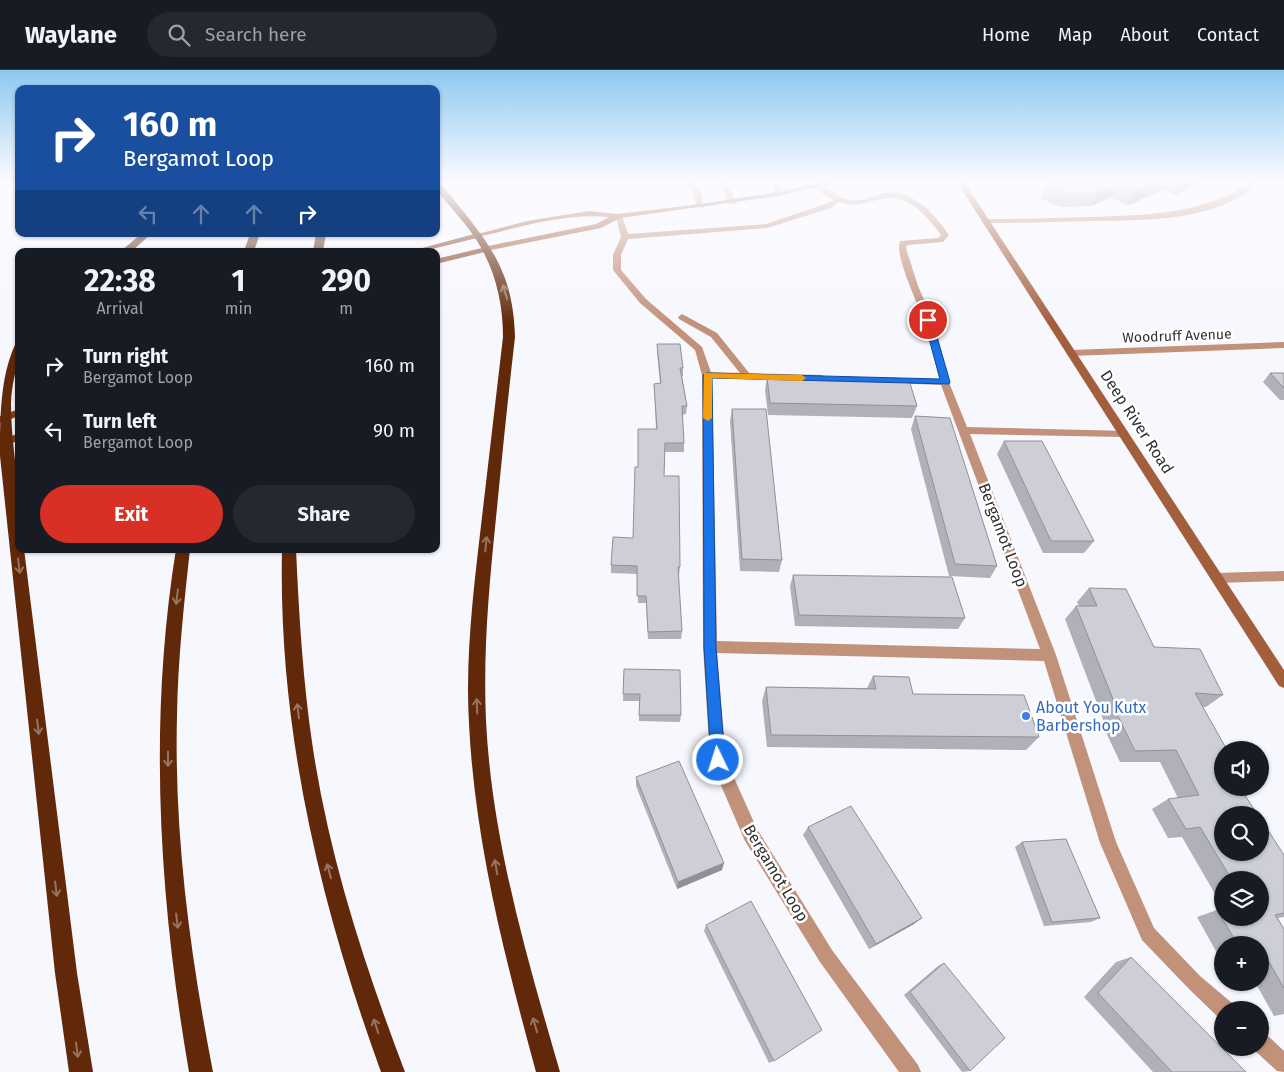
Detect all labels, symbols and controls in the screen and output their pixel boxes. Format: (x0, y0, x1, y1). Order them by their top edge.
search box (147, 12, 497, 57)
text: Waylane (25, 21, 117, 49)
icon: search (165, 21, 193, 49)
text: Search here (205, 23, 307, 46)
text: Home (982, 24, 1030, 46)
text: Map (1058, 24, 1092, 46)
text: About (1120, 24, 1169, 46)
text: Contact (1197, 24, 1259, 46)
text: 160 m (123, 103, 217, 145)
icon: right (40, 105, 105, 170)
text: Bergamot Loop (123, 145, 274, 172)
icon: left (134, 200, 162, 228)
icon: ahead (187, 200, 215, 228)
icon: ahead (240, 200, 268, 228)
icon: right (293, 200, 321, 228)
text: 22:38 (84, 263, 156, 299)
text: 1 (232, 263, 246, 299)
text: 290 (321, 263, 371, 299)
one-way arrow (499, 284, 509, 300)
text: Arrival (96, 299, 143, 318)
text: min (225, 299, 252, 318)
text: m (339, 299, 353, 318)
pin (907, 299, 949, 341)
icon: arrive (914, 306, 942, 334)
street label: Woodruff Avenue (1122, 326, 1232, 346)
text: Turn right (83, 345, 168, 368)
icon: right (40, 352, 68, 380)
text: 160 m (365, 354, 415, 377)
street label: Deep River Road (1096, 367, 1178, 477)
text: Bergamot Loop (83, 368, 193, 387)
text: Turn left (83, 410, 157, 433)
icon: left (40, 417, 68, 445)
text: 90 m (373, 419, 415, 442)
text: Bergamot Loop (83, 433, 193, 452)
street label: Bergamot Loop (974, 480, 1032, 590)
button: Exit (40, 485, 223, 543)
button: Share (233, 485, 415, 543)
one-way arrow (481, 536, 491, 552)
one-way arrow (14, 558, 24, 574)
one-way arrow (172, 589, 182, 605)
one-way arrow (472, 698, 482, 714)
place label: About You Kutx Barbershop (1036, 698, 1146, 735)
one-way arrow (293, 704, 303, 720)
marker: About You Kutx Barbershop (1020, 710, 1032, 722)
one-way arrow (33, 719, 43, 735)
position arrow (691, 733, 743, 785)
map controls (1214, 741, 1269, 1056)
button: sound (1214, 741, 1269, 796)
one-way arrow (163, 751, 173, 767)
button: search (1214, 806, 1269, 861)
street label: Bergamot Loop (740, 821, 812, 925)
one-way arrow (491, 860, 501, 876)
one-way arrow (323, 863, 333, 879)
button: layers (1214, 871, 1269, 926)
one-way arrow (51, 881, 61, 897)
one-way arrow (172, 913, 182, 929)
button: + (1214, 936, 1269, 991)
button: − (1214, 1001, 1269, 1056)
one-way arrow (529, 1018, 539, 1034)
one-way arrow (371, 1019, 380, 1035)
one-way arrow (73, 1042, 83, 1058)

